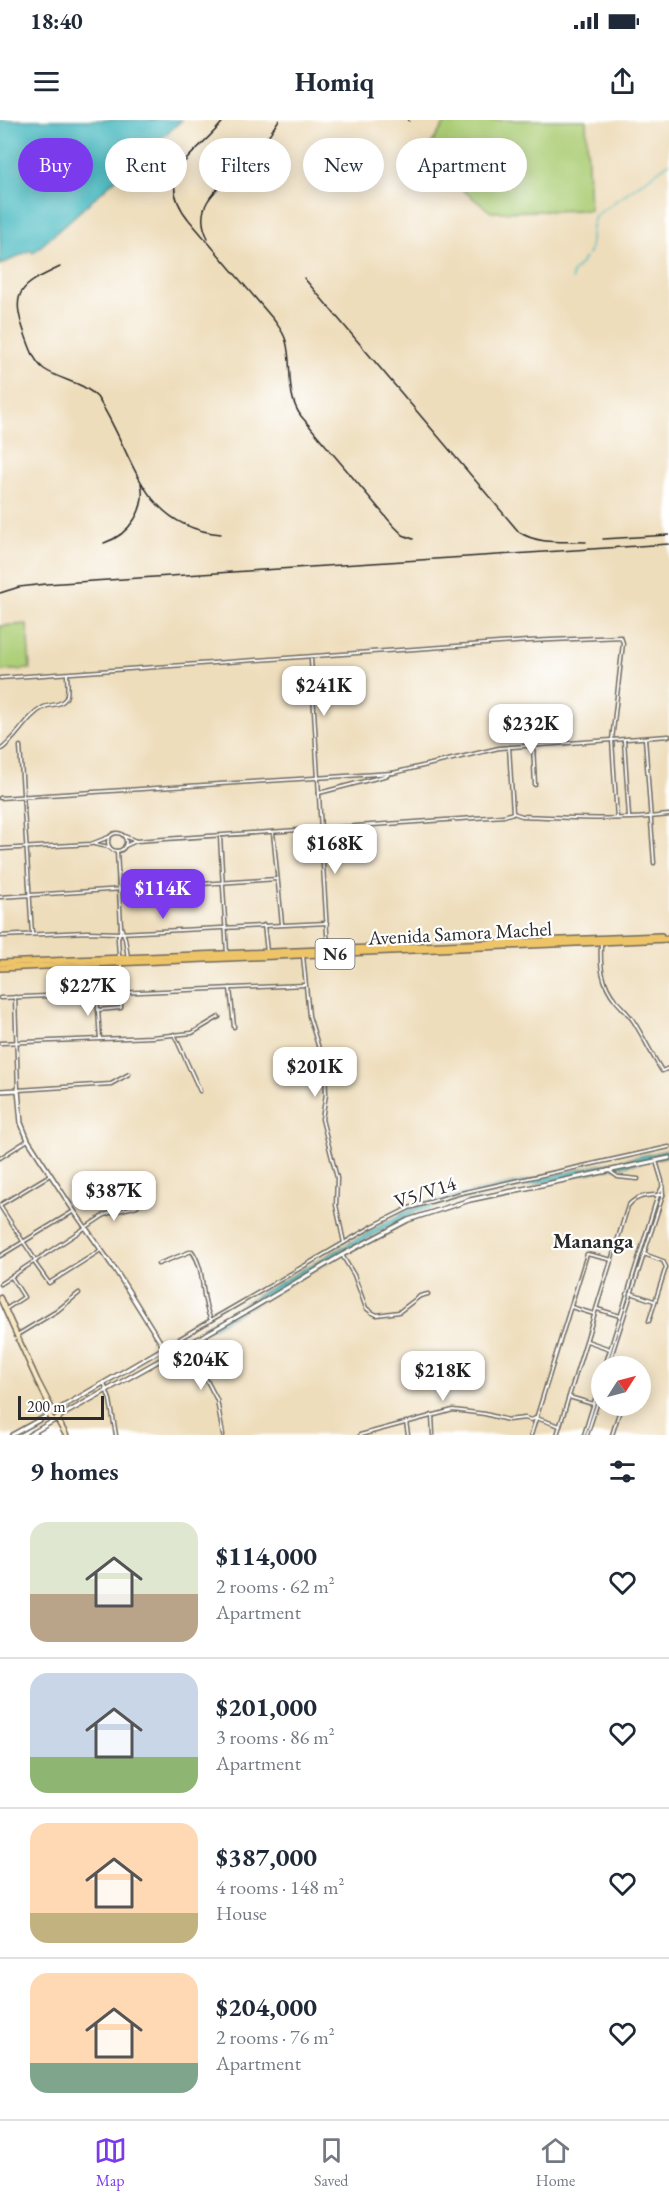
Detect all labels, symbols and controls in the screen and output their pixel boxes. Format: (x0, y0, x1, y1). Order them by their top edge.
text: 18:40 (30, 7, 83, 36)
text: Homiq (295, 64, 374, 99)
icon: menu (30, 65, 63, 98)
icon: share (606, 65, 639, 98)
chip: Buy (18, 138, 93, 192)
chip: Rent (105, 138, 187, 192)
chip: Filters (199, 138, 291, 192)
chip: New (303, 138, 384, 192)
chip: Apartment (396, 138, 527, 192)
pin: $241K (282, 666, 366, 717)
text: $241K (296, 672, 352, 698)
pin: $232K (489, 704, 573, 755)
text: $232K (503, 710, 559, 736)
pin: $168K (293, 824, 377, 875)
text: $168K (307, 830, 363, 856)
pin: $114K (121, 869, 205, 920)
text: $114K (135, 875, 191, 901)
street label: Avenida Samora Machel (366, 915, 553, 951)
road number: N6 (316, 939, 354, 969)
pin: $227K (46, 966, 130, 1017)
text: $227K (60, 972, 116, 998)
pin: $201K (273, 1047, 357, 1098)
text: $201K (287, 1053, 343, 1079)
street label: V5/V14 (391, 1170, 460, 1214)
pin: $387K (72, 1171, 156, 1222)
text: $387K (86, 1177, 142, 1203)
district label: Mananga (553, 1227, 634, 1254)
pin: $204K (159, 1340, 243, 1391)
text: $204K (173, 1346, 229, 1372)
pin: $218K (401, 1351, 485, 1402)
north arrow (591, 1356, 651, 1416)
map controls (591, 1356, 651, 1416)
text: $218K (415, 1357, 471, 1383)
scale bar (18, 1393, 104, 1420)
text: 200 m (27, 1396, 66, 1417)
text: 9 homes (30, 1454, 119, 1488)
icon: filters (606, 1455, 639, 1488)
text: $114,000 (216, 1539, 317, 1573)
icon: home (78, 1546, 150, 1618)
icon: heart (606, 1566, 639, 1599)
text: 2 rooms · 62 m² (216, 1573, 335, 1599)
text: Apartment (216, 1599, 301, 1625)
text: $201,000 (216, 1690, 317, 1724)
icon: home (78, 1697, 150, 1769)
icon: heart (606, 1717, 639, 1750)
text: 3 rooms · 86 m² (216, 1724, 335, 1750)
text: Apartment (216, 1750, 301, 1776)
text: $387,000 (216, 1840, 317, 1874)
icon: home (78, 1847, 150, 1919)
icon: heart (606, 1867, 639, 1900)
text: 4 rooms · 148 m² (216, 1874, 344, 1900)
text: House (216, 1900, 267, 1926)
text: $204,000 (216, 1990, 317, 2024)
icon: home (78, 1997, 150, 2069)
icon: heart (606, 2017, 639, 2050)
text: 2 rooms · 76 m² (216, 2024, 335, 2050)
text: Apartment (216, 2050, 301, 2076)
tab: Map (94, 2134, 127, 2191)
tab: Saved (314, 2134, 348, 2191)
tab: Home (536, 2134, 575, 2191)

